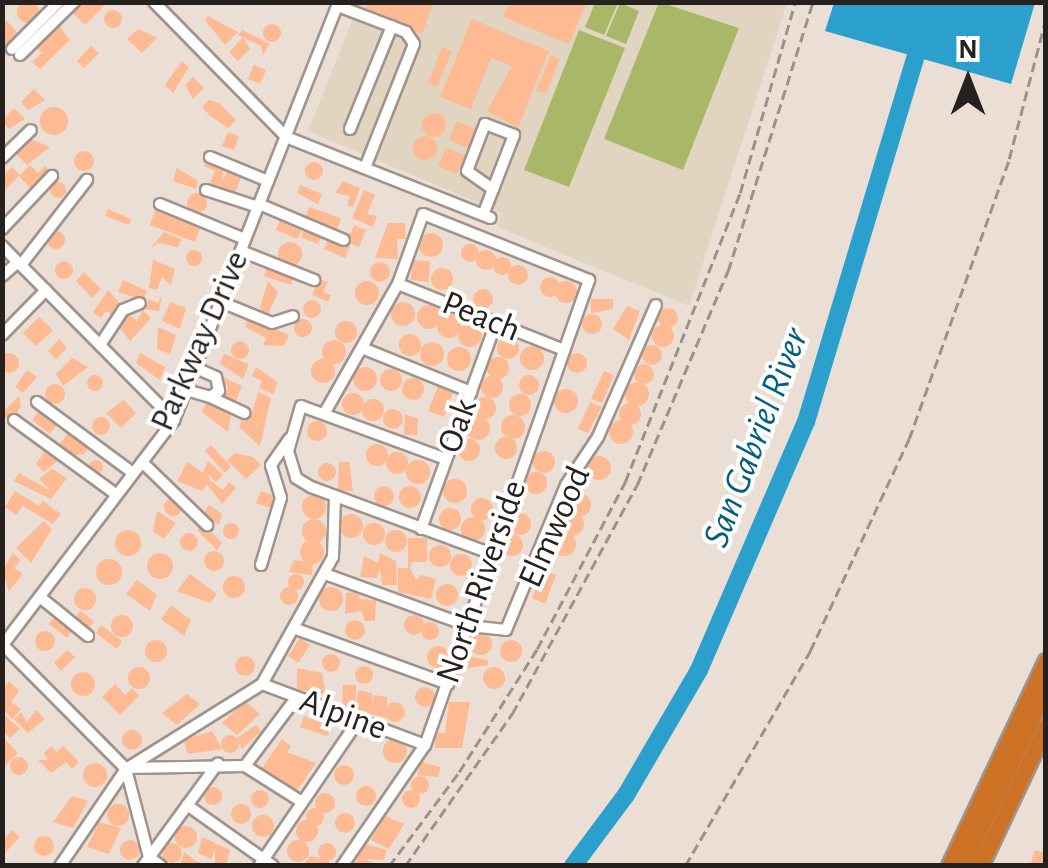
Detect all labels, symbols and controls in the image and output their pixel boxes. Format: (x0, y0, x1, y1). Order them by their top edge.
north arrow (918, 30, 1018, 130)
text: N (958, 36, 978, 64)
street label: Parkway Drive (142, 244, 258, 438)
street label: Peach (436, 282, 526, 352)
water label: San Gabriel River (694, 322, 820, 554)
street label: Oak (429, 393, 487, 459)
street label: Elmwood (510, 460, 600, 594)
street label: North Riverside (428, 475, 536, 689)
street label: Alpine (294, 680, 392, 750)

